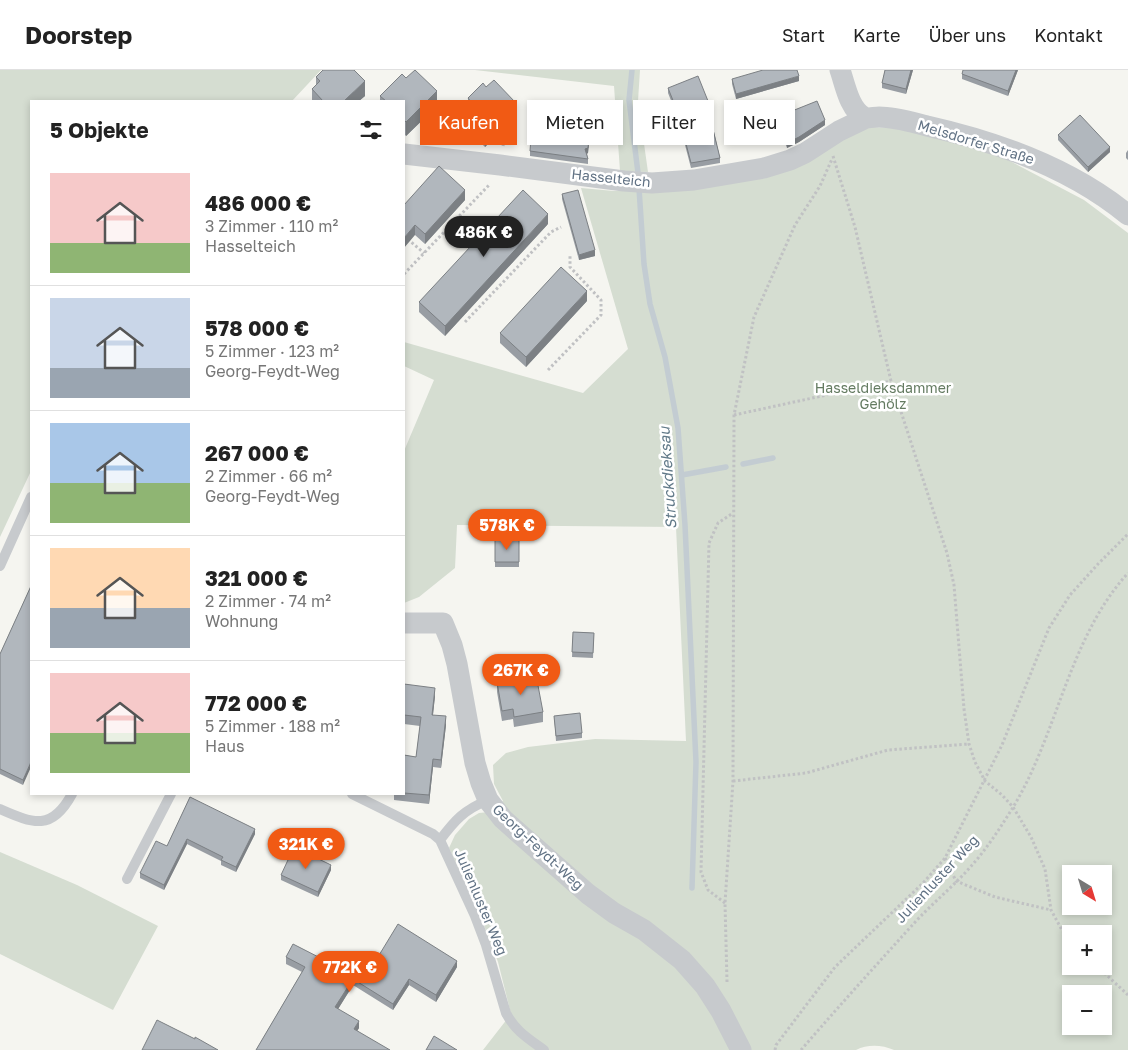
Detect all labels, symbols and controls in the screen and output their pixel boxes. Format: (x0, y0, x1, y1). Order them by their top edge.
text: Doorstep (25, 20, 132, 49)
text: Start (782, 24, 825, 46)
text: Karte (853, 24, 900, 46)
text: Über uns (928, 24, 1006, 46)
text: Kontakt (1034, 24, 1103, 46)
chip: Kaufen (420, 100, 517, 145)
chip: Mieten (527, 100, 623, 145)
chip: Filter (633, 100, 714, 145)
chip: Neu (724, 100, 795, 145)
icon: filters (357, 116, 385, 144)
street label: Melsdorfer Straße (916, 116, 1036, 167)
text: 5 Objekte (50, 117, 149, 143)
street label: Hasselteich (571, 165, 651, 190)
text: 486 000 € (205, 190, 311, 216)
icon: home (90, 193, 150, 253)
text: 3 Zimmer · 110 m² (205, 216, 338, 236)
pin: 486K € (443, 216, 525, 258)
text: 486K € (455, 222, 513, 242)
text: Hasselteich (205, 236, 296, 256)
text: 578 000 € (205, 315, 309, 341)
icon: home (90, 318, 150, 378)
text: 5 Zimmer · 123 m² (205, 341, 339, 361)
text: Georg-Feydt-Weg (205, 361, 340, 381)
park label: Hasseldieksdammer Gehölz (815, 379, 952, 412)
water label: Struckdieksau (654, 425, 680, 530)
text: 267 000 € (205, 440, 309, 466)
icon: home (90, 443, 150, 503)
text: 2 Zimmer · 66 m² (205, 466, 332, 486)
text: Georg-Feydt-Weg (205, 486, 340, 506)
pin: 578K € (466, 508, 548, 551)
text: 578K € (479, 515, 535, 535)
text: 321 000 € (205, 565, 308, 591)
icon: home (90, 568, 150, 628)
text: 2 Zimmer · 74 m² (205, 591, 331, 611)
text: Wohnung (205, 611, 278, 631)
pin: 267K € (480, 654, 562, 696)
text: 267K € (493, 660, 549, 680)
text: 772 000 € (205, 690, 307, 716)
icon: home (90, 693, 150, 753)
text: 5 Zimmer · 188 m² (205, 716, 340, 736)
text: Haus (205, 736, 244, 756)
street label: Georg-Feydt-Weg (489, 800, 587, 893)
pin: 321K € (265, 828, 347, 870)
street label: Julienluster Weg (892, 831, 982, 926)
text: 321K € (279, 834, 333, 854)
street label: Julienluster Weg (451, 846, 512, 958)
north arrow (1062, 865, 1112, 915)
map controls (1062, 865, 1112, 1035)
button: + (1062, 925, 1112, 975)
pin: 772K € (309, 950, 391, 993)
text: 772K € (323, 957, 377, 977)
button: − (1062, 985, 1112, 1035)

